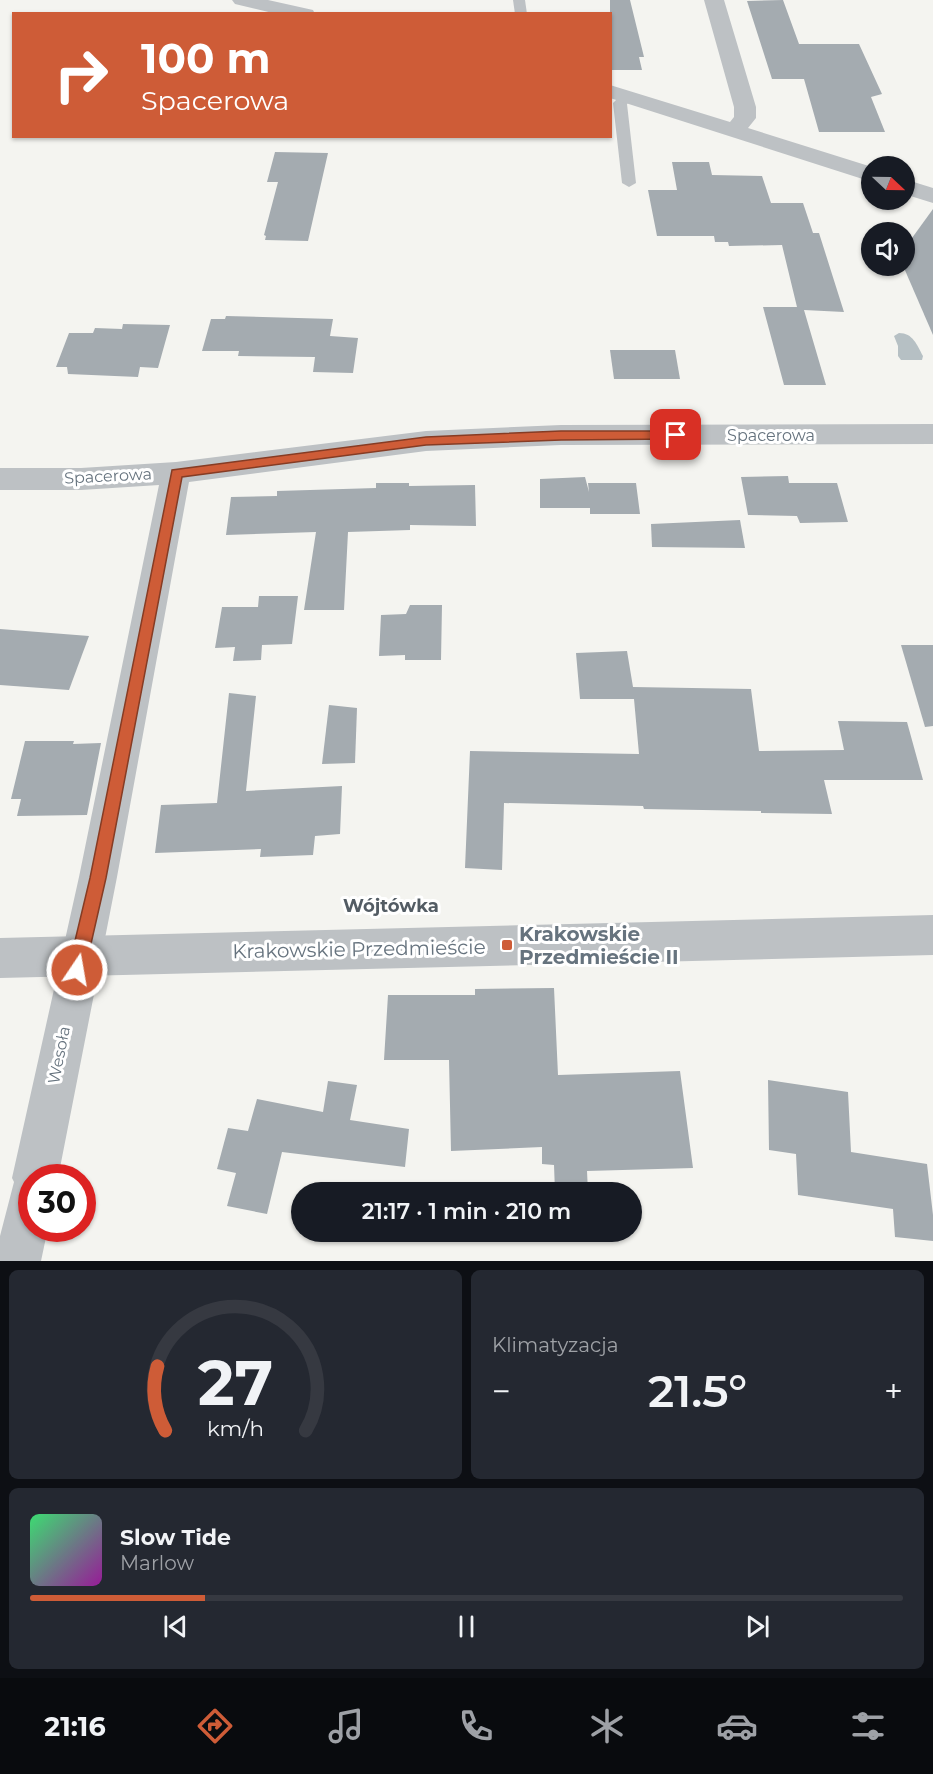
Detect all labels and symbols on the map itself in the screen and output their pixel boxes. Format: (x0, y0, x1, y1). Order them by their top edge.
north arrow (861, 156, 915, 210)
pin (650, 409, 701, 460)
street label: Spacerowa (727, 426, 815, 445)
street label: Spacerowa (64, 464, 152, 488)
district label: Wójtówka (343, 895, 439, 917)
place label: Krakowskie Przedmieście II (519, 922, 679, 969)
street label: Krakowskie Przedmieście (232, 935, 486, 963)
position arrow (45, 938, 109, 1002)
marker: Krakowskie Przedmieście II (500, 938, 514, 952)
street label: Wesoła (44, 1025, 74, 1085)
speed limit sign: 30 (18, 1164, 96, 1242)

